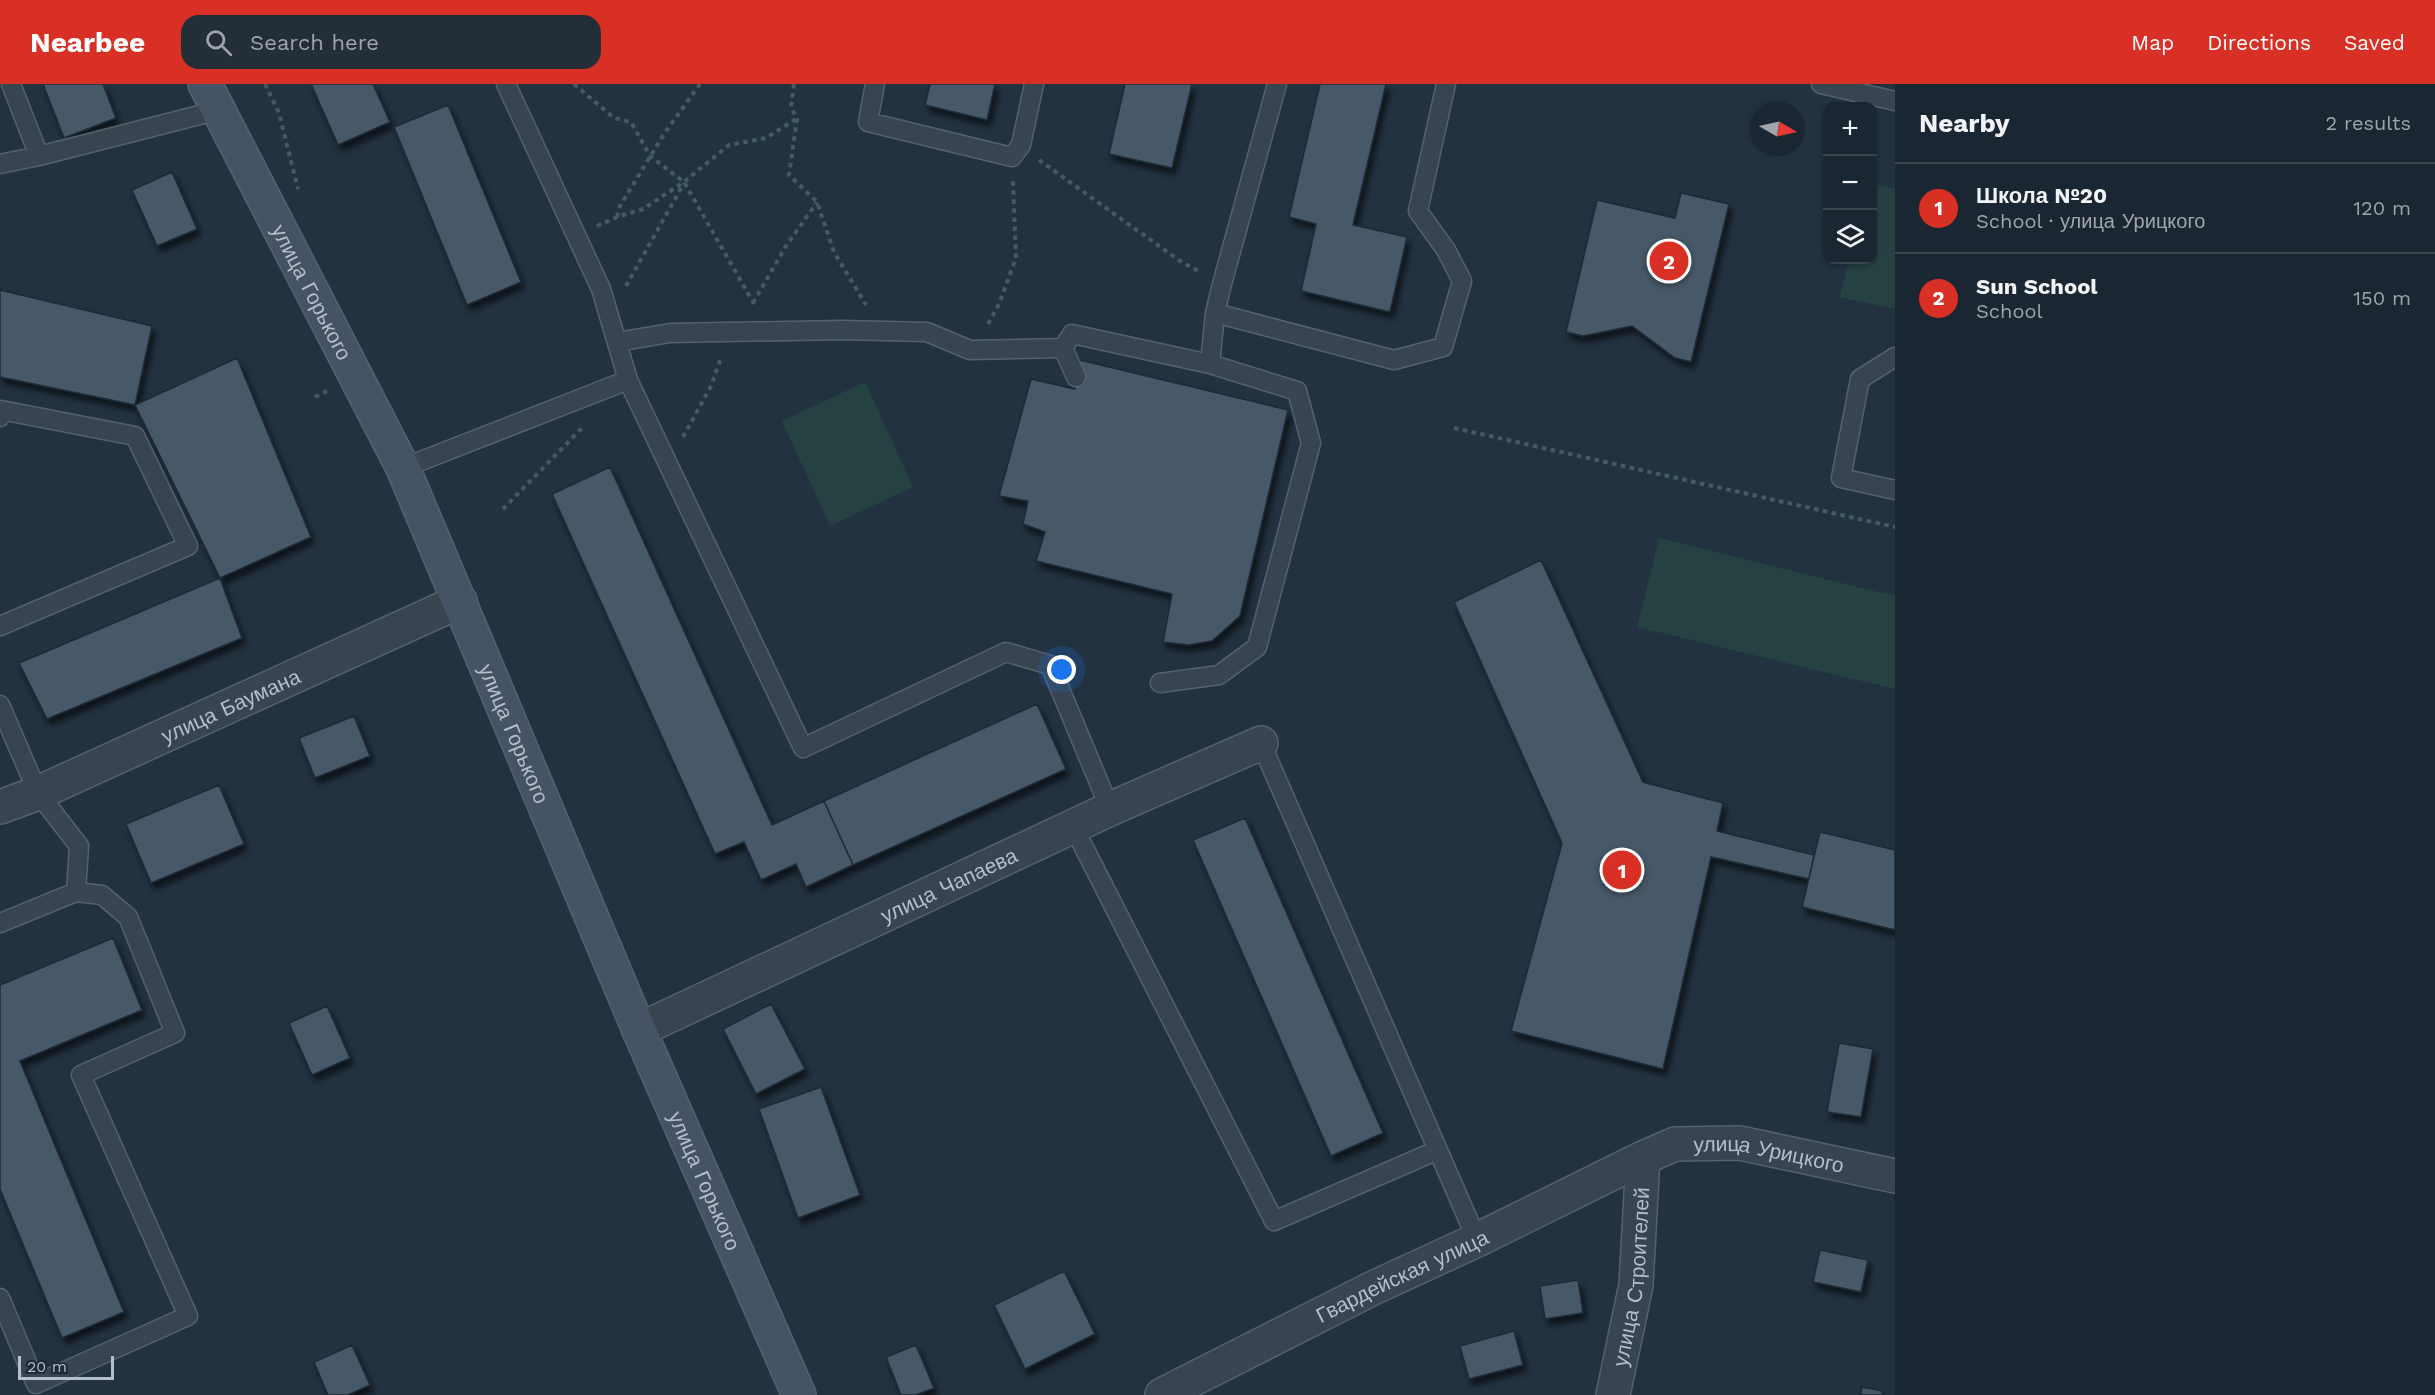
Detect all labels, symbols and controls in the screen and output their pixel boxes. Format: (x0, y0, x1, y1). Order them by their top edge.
search box (181, 15, 601, 69)
text: Nearbee (30, 26, 145, 59)
icon: search (202, 26, 235, 59)
text: Search here (250, 30, 379, 55)
text: Map (2131, 30, 2174, 55)
text: Directions (2207, 30, 2311, 55)
text: Saved (2344, 30, 2405, 55)
north arrow (1751, 102, 1805, 156)
map controls (1823, 102, 1877, 264)
button: + (1823, 102, 1877, 156)
text: Nearby (1919, 108, 2010, 138)
text: 2 results (2326, 111, 2411, 135)
button: − (1823, 156, 1877, 210)
text: Школа №20 (1976, 183, 2107, 208)
text: 1 (1934, 196, 1943, 220)
text: 120 m (2353, 196, 2411, 220)
text: School · улица Урицкого (1976, 209, 2205, 233)
button: layers (1823, 210, 1877, 264)
street label: улица Горького (267, 220, 358, 364)
pin: 2 (1650, 238, 1688, 284)
text: Sun School (1976, 274, 2098, 299)
text: 2 (1933, 286, 1944, 310)
text: 150 m (2353, 286, 2411, 310)
text: School (1976, 299, 2043, 323)
your location (1047, 655, 1076, 684)
street label: улица Горького (474, 660, 555, 807)
street label: улица Баумана (157, 663, 304, 748)
street label: улица Чапаева (876, 842, 1021, 927)
pin: 1 (1602, 848, 1642, 892)
street label: улица Горького (664, 1107, 746, 1254)
street label: улица Урицкого (1693, 1131, 1846, 1177)
street label: улица Строителей (1607, 1186, 1654, 1369)
street label: Гвардейская улица (1312, 1224, 1493, 1327)
scale bar (18, 1353, 114, 1380)
text: 20 m (27, 1357, 67, 1376)

